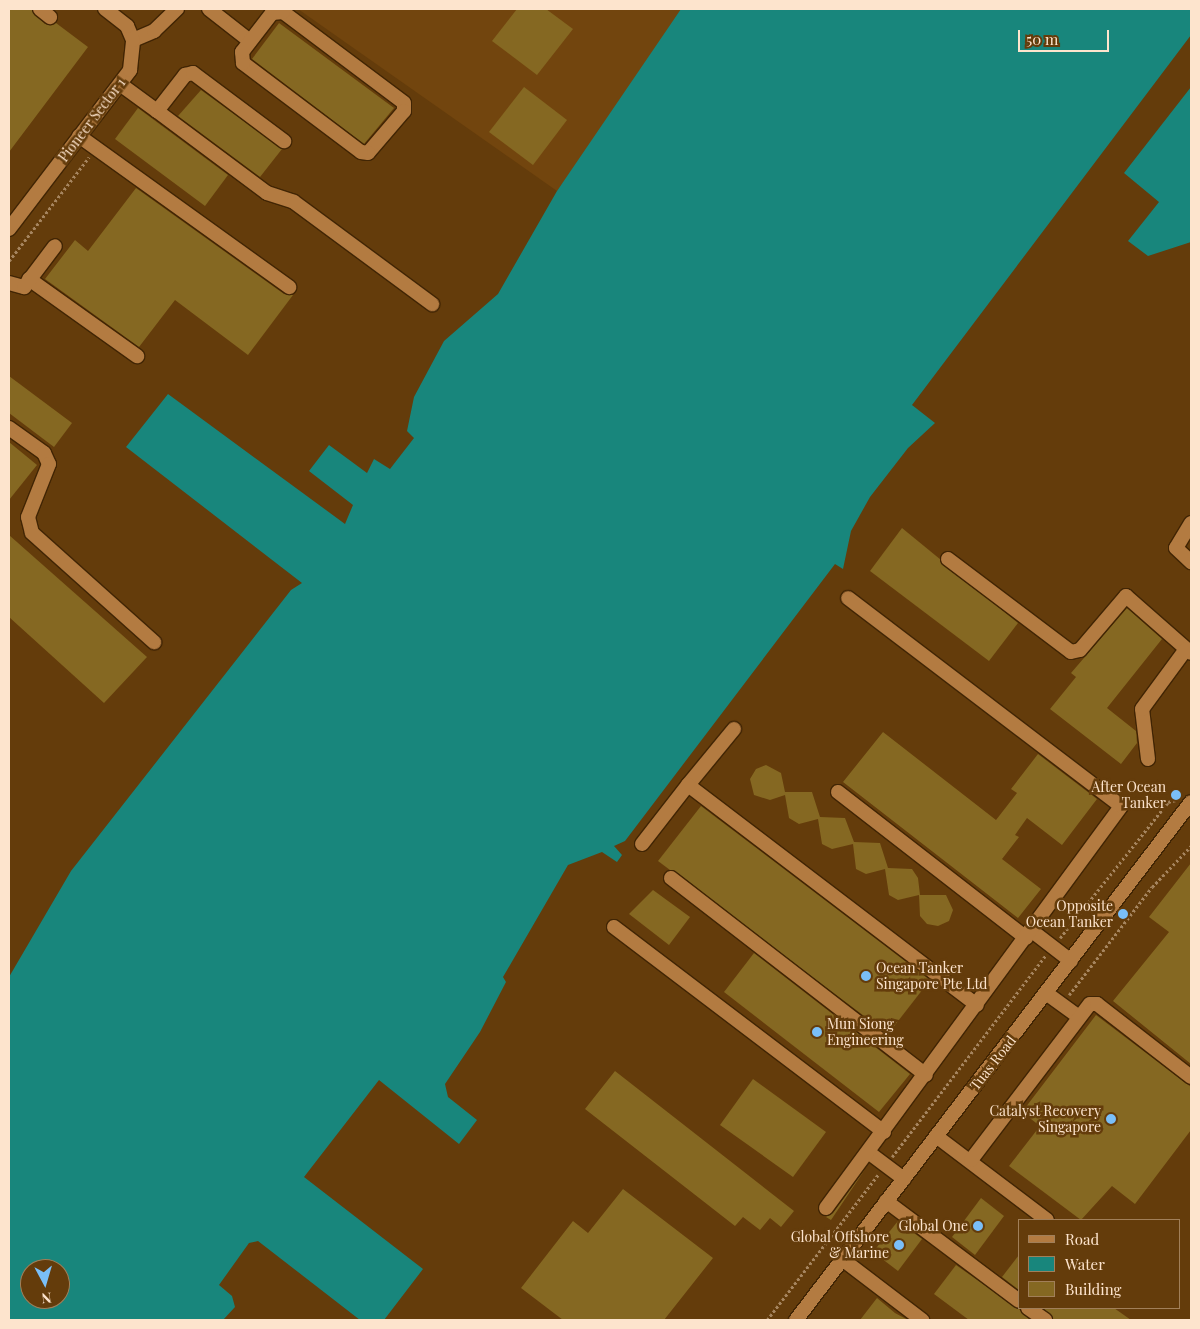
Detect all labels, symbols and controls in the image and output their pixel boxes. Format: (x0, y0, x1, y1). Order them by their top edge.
scale bar (1020, 20, 1111, 52)
text: 50 m (1026, 29, 1058, 49)
street label: Pioneer Sector 1 (55, 75, 129, 165)
place label: After Ocean Tanker (1091, 779, 1166, 812)
marker: After Ocean Tanker (1170, 789, 1182, 801)
place label: Opposite Ocean Tanker (1025, 898, 1113, 930)
marker: Opposite Ocean Tanker (1117, 908, 1129, 920)
place label: Ocean Tanker Singapore Pte Ltd (876, 960, 987, 992)
marker: Ocean Tanker Singapore Pte Ltd (860, 970, 872, 982)
place label: Mun Siong Engineering (827, 1016, 904, 1048)
marker: Mun Siong Engineering (811, 1026, 823, 1038)
street label: Tuas Road (967, 1032, 1019, 1094)
place label: Catalyst Recovery Singapore (989, 1103, 1101, 1136)
marker: Catalyst Recovery Singapore (1105, 1113, 1117, 1125)
place label: Global One (899, 1218, 968, 1234)
legend (1018, 1219, 1180, 1309)
marker: Global One (972, 1220, 984, 1232)
place label: Global Offshore & Marine (791, 1229, 889, 1262)
text: Road (1065, 1229, 1099, 1249)
marker: Global Offshore & Marine (893, 1239, 905, 1251)
text: Water (1065, 1254, 1105, 1274)
north arrow (20, 1259, 70, 1309)
text: Building (1065, 1279, 1121, 1299)
text: N (41, 1288, 53, 1308)

